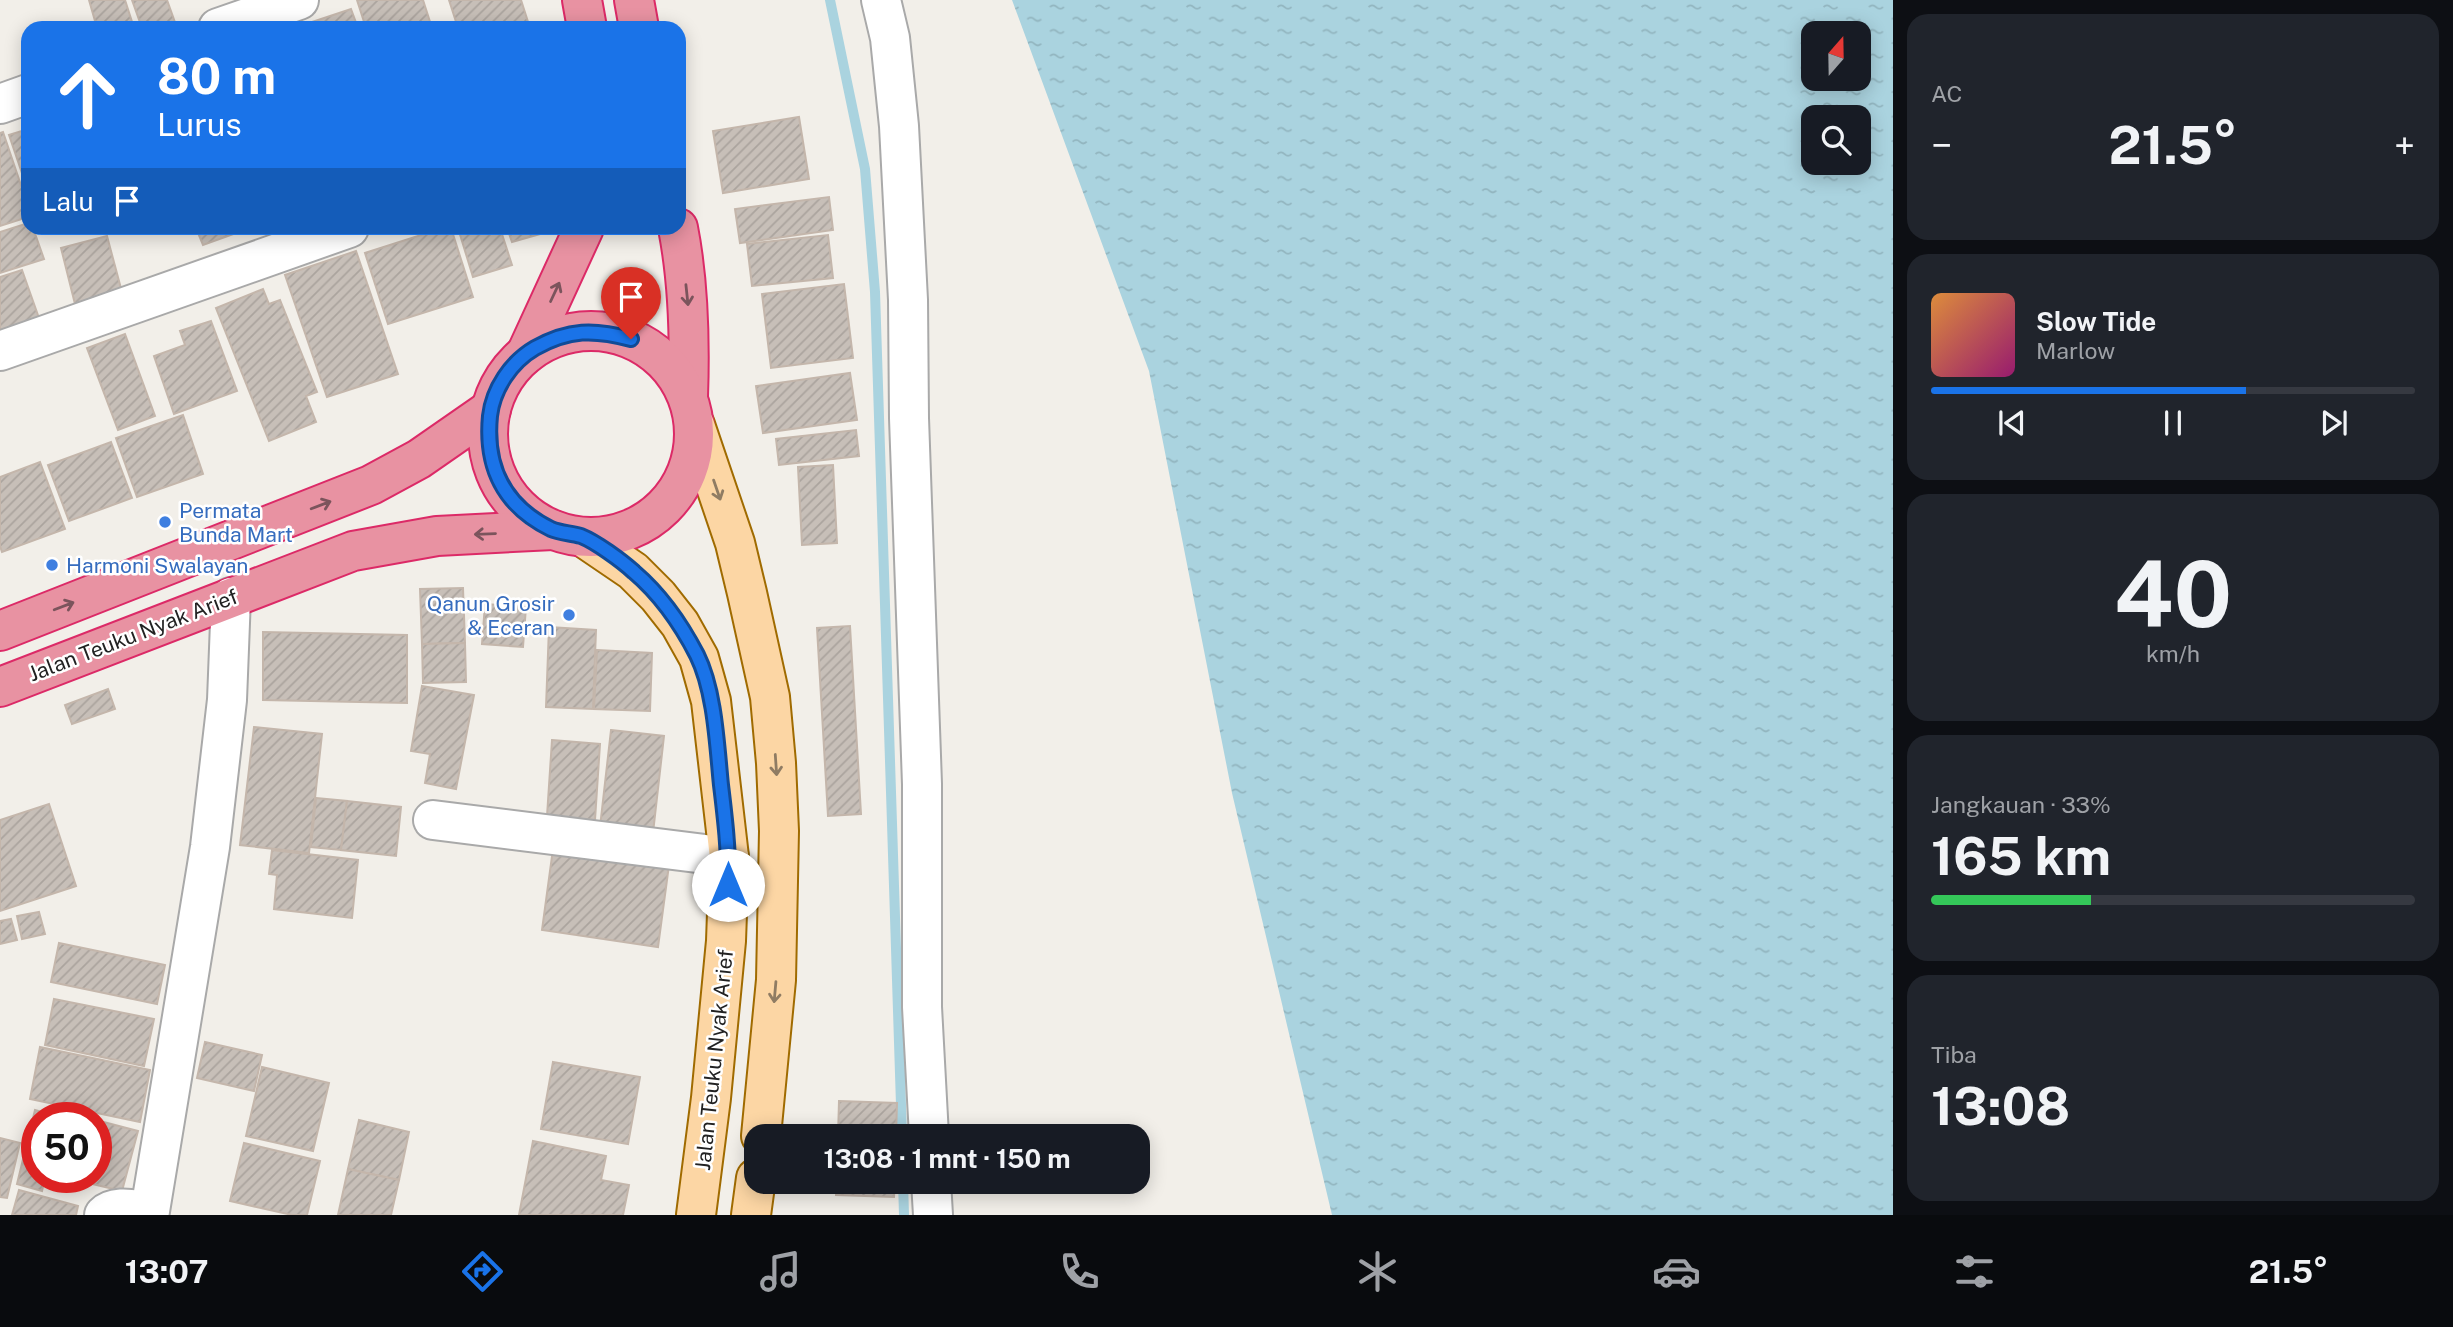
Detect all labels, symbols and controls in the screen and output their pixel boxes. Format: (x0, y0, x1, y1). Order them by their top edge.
north arrow (1801, 21, 1871, 91)
map controls (1801, 21, 1871, 175)
text: 80 m (157, 47, 276, 105)
icon: ahead (42, 49, 133, 140)
text: AC (1931, 80, 1962, 107)
button: search (1801, 105, 1871, 175)
text: Lurus (157, 106, 242, 143)
text: 21.5° (2108, 115, 2238, 176)
text: − (1931, 123, 1952, 168)
text: + (2394, 123, 2415, 168)
icon: arrive (108, 182, 146, 220)
text: Lalu (42, 186, 94, 217)
pin (601, 267, 661, 339)
icon: arrive (612, 278, 650, 316)
one-way arrow (549, 282, 562, 303)
one-way arrow (680, 283, 693, 306)
text: Slow Tide (2036, 306, 2156, 337)
text: Marlow (2036, 337, 2115, 364)
icon: previous (1993, 404, 2031, 442)
icon: pause (2154, 404, 2192, 442)
icon: next (2315, 404, 2353, 442)
one-way arrow (712, 478, 724, 500)
one-way arrow (310, 497, 331, 510)
place label: Permata Bunda Mart (179, 498, 293, 547)
marker: Permata Bunda Mart (157, 514, 173, 530)
one-way arrow (473, 528, 496, 541)
text: 40 (2114, 541, 2232, 647)
place label: Harmoni Swalayan (66, 553, 249, 578)
marker: Harmoni Swalayan (44, 557, 60, 573)
street label: Jalan Teuku Nyak Arief (25, 583, 241, 687)
place label: Qanun Grosir & Eceran (427, 591, 555, 640)
one-way arrow (52, 598, 74, 611)
marker: Qanun Grosir & Eceran (561, 607, 577, 623)
text: km/h (2146, 640, 2200, 667)
one-way arrow (770, 753, 783, 776)
text: Jangkauan · 33% (1931, 791, 2111, 818)
text: 165 km (1931, 826, 2111, 887)
position arrow (691, 848, 765, 922)
street label: Jalan Teuku Nyak Arief (690, 948, 738, 1172)
one-way arrow (768, 981, 781, 1003)
text: Tiba (1931, 1041, 1977, 1068)
text: 13:08 (1931, 1076, 2070, 1137)
speed limit sign: 50 (21, 1102, 112, 1193)
text: 13:08 · 1 mnt · 150 m (824, 1143, 1070, 1174)
icon: directions (458, 1247, 507, 1296)
icon: music (756, 1247, 805, 1296)
icon: phone (1055, 1247, 1104, 1296)
icon: climate (1353, 1247, 1402, 1296)
icon: car (1652, 1247, 1701, 1296)
icon: filters (1950, 1247, 1999, 1296)
text: 13:07 (125, 1253, 208, 1290)
text: 21.5° (2249, 1253, 2328, 1290)

